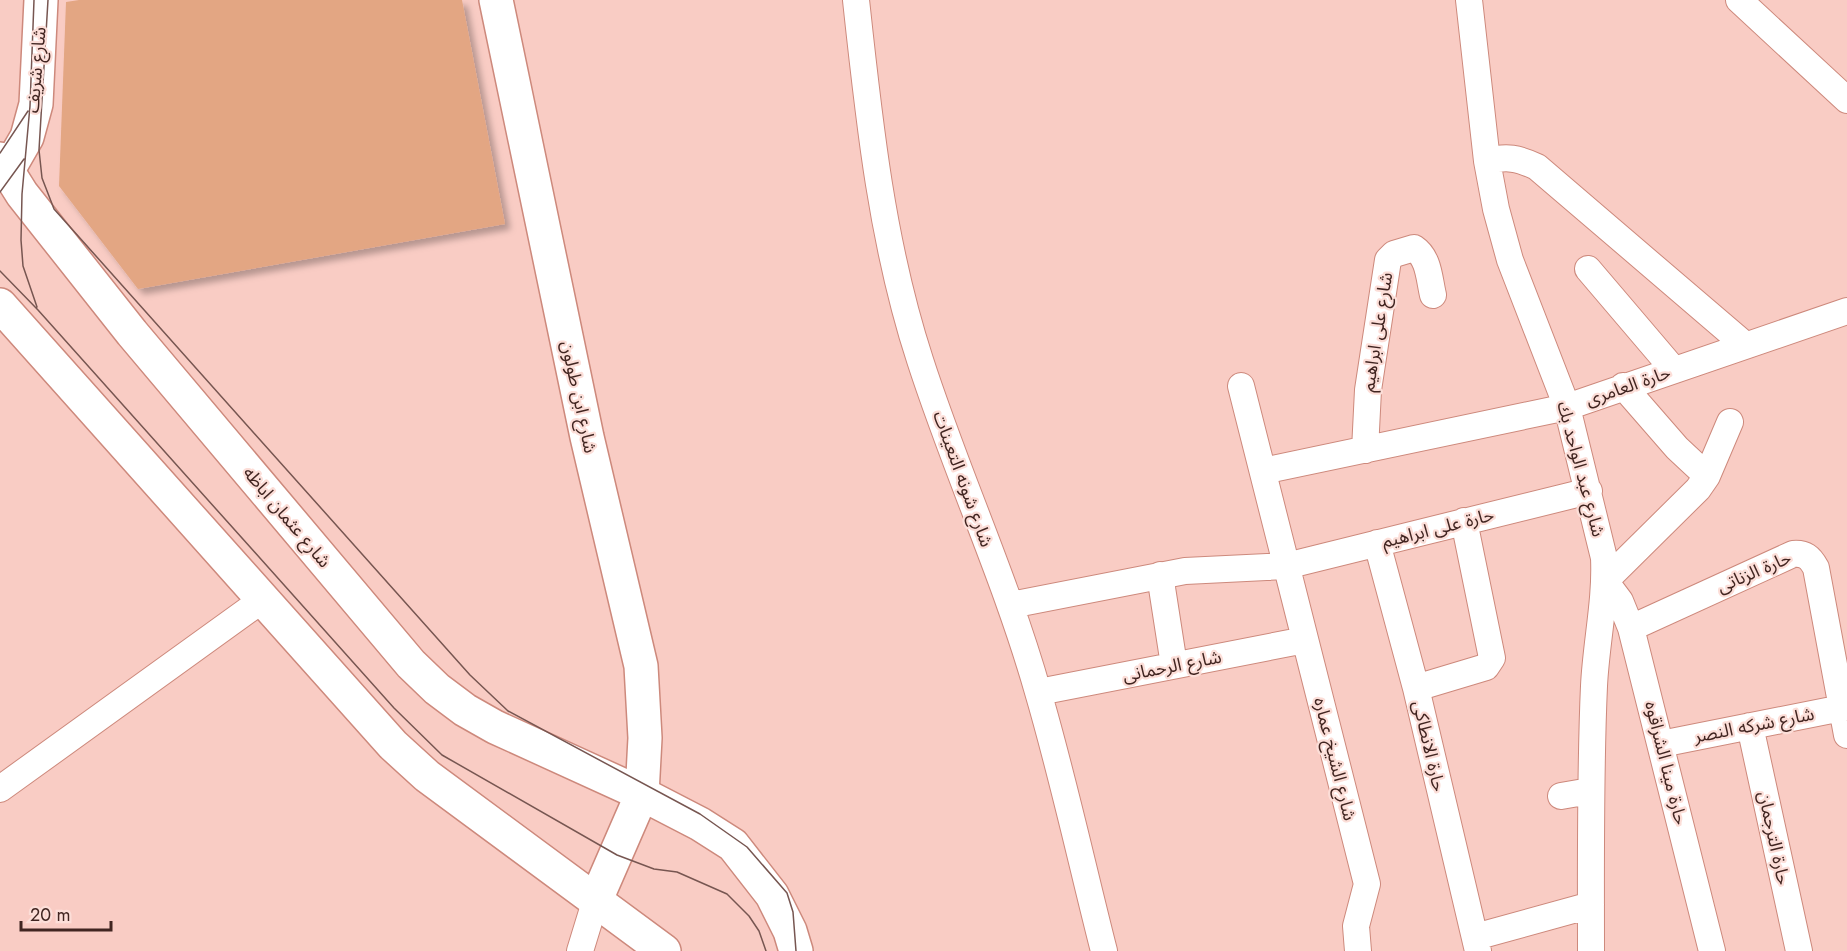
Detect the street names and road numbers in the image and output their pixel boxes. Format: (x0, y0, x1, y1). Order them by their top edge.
street label: شارع شريف (19, 26, 54, 114)
street label: شارع على ابراهيم (1355, 270, 1400, 394)
street label: شارع ابن طولون (553, 338, 604, 456)
street label: حارة العامرى (1582, 359, 1674, 413)
street label: شارع عبد الواحد بك (1549, 398, 1612, 540)
street label: شارع شونه التعينات (925, 407, 1000, 551)
street label: شارع عثمان اباظه (236, 461, 337, 574)
street label: حارة على ابراهيم (1379, 502, 1497, 554)
street label: حارة الزناتى (1713, 545, 1795, 599)
street label: شارع الرحمانى (1120, 644, 1224, 689)
street label: شارع الشيخ عماره (1306, 695, 1363, 824)
street label: حارة الانطاكى (1406, 698, 1452, 794)
street label: حارة مينا الشراقوه (1638, 699, 1694, 827)
street label: شارع شركه النصر (1691, 701, 1817, 751)
street label: حارة الترجمان (1751, 789, 1797, 887)

